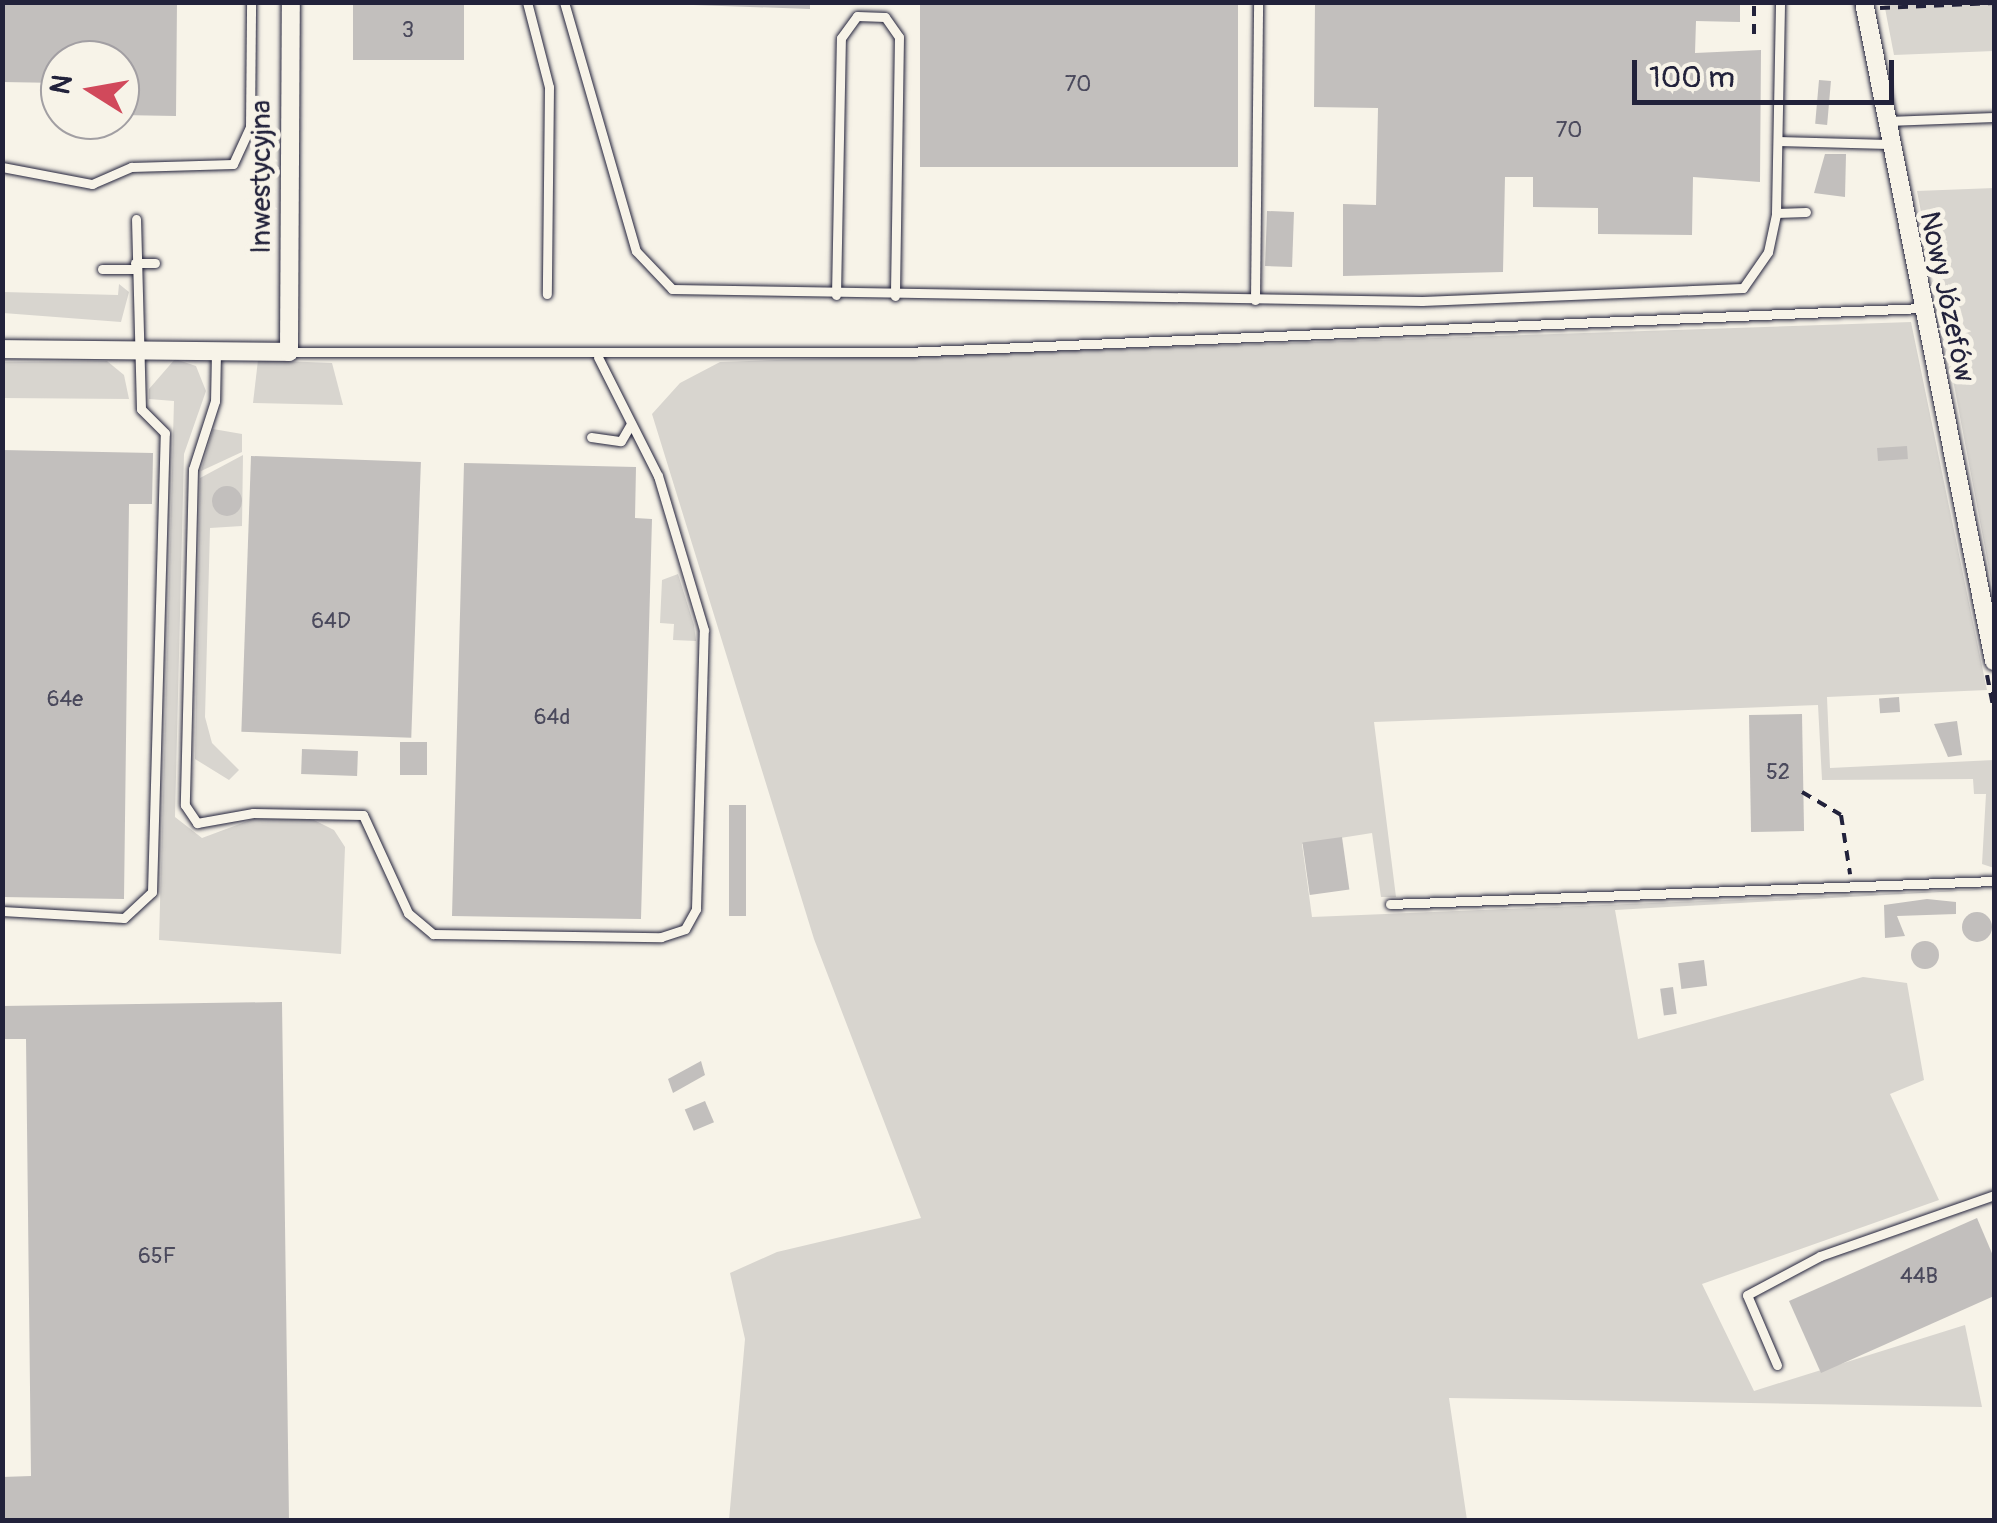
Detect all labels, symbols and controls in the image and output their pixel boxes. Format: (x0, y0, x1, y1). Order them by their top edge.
house number: 3 (402, 18, 414, 44)
north arrow (40, 40, 140, 140)
scale bar (1637, 40, 1900, 102)
text: 100 m (1649, 59, 1735, 96)
text: N (43, 72, 81, 97)
house number: 70 (1065, 72, 1091, 98)
street label: Inwestycyjna (245, 100, 279, 254)
house number: 70 (1556, 118, 1582, 144)
street label: Nowy Józefów (1912, 209, 1980, 385)
house number: 64D (311, 609, 351, 635)
house number: 64e (47, 687, 83, 713)
house number: 64d (534, 705, 570, 731)
house number: 52 (1766, 760, 1790, 786)
house number: 65F (138, 1244, 176, 1270)
house number: 44B (1900, 1264, 1938, 1290)

